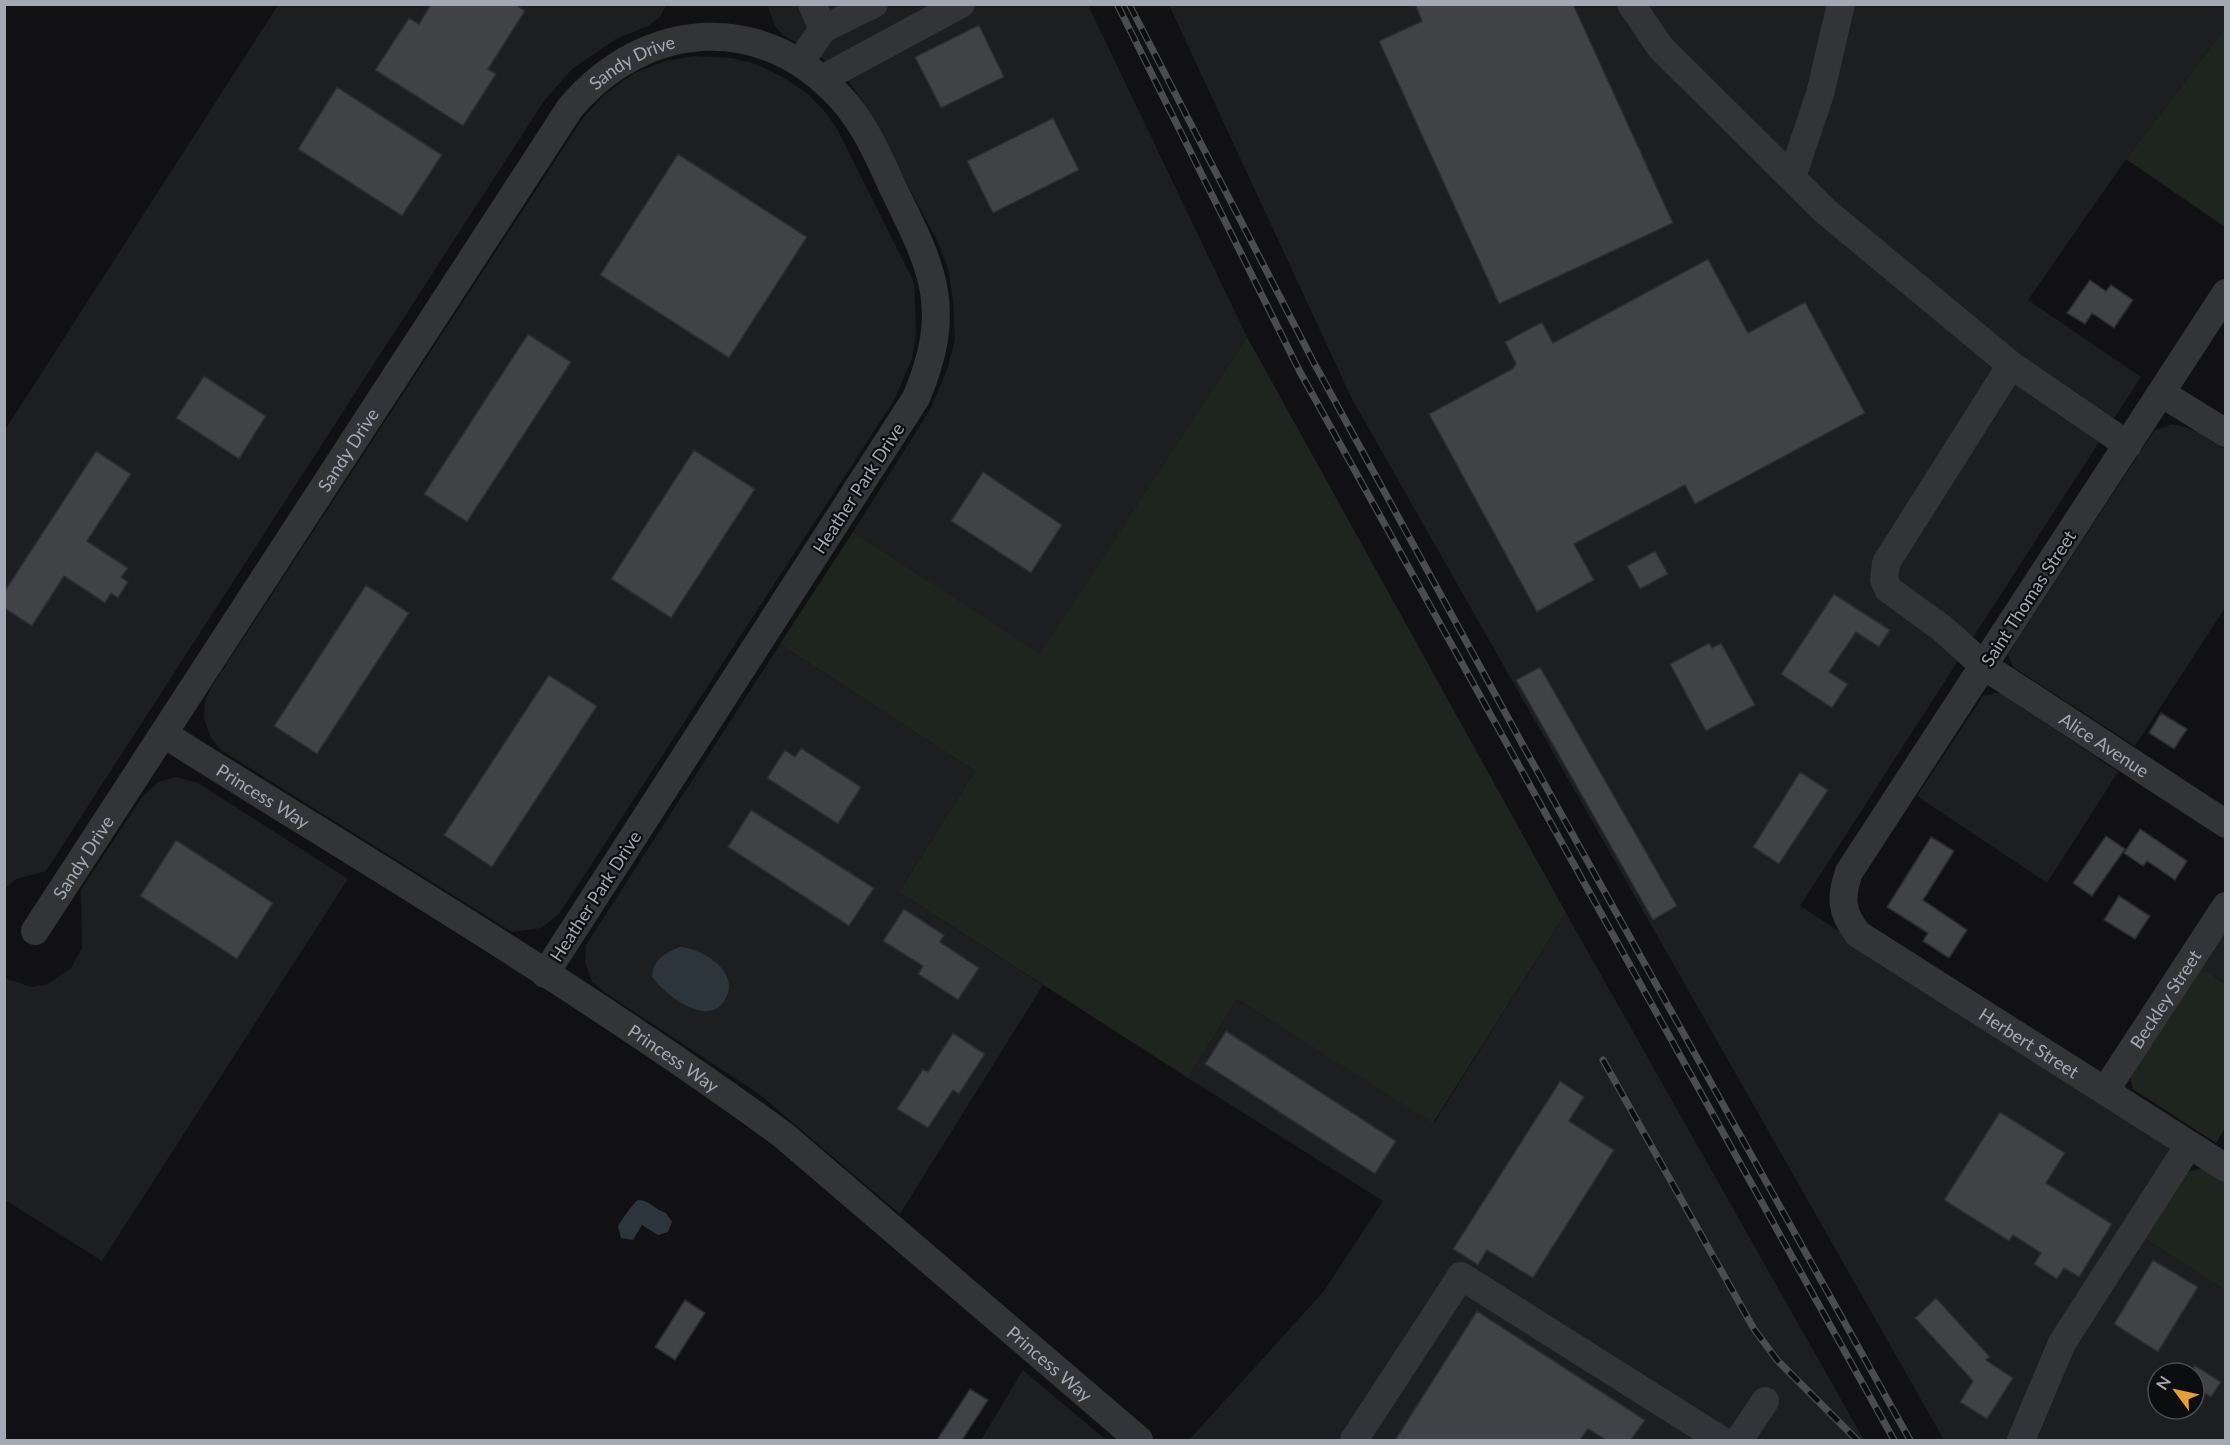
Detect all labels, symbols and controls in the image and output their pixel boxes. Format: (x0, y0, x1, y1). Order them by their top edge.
street label: Sandy Drive (584, 30, 677, 94)
street label: Sandy Drive (313, 404, 383, 496)
street label: Heather Park Drive (808, 419, 908, 557)
street label: Saint Thomas Street (1976, 525, 2080, 670)
street label: Alice Avenue (2055, 707, 2153, 782)
street label: Princess Way (213, 759, 314, 833)
street label: Sandy Drive (48, 811, 118, 903)
street label: Heather Park Drive (545, 827, 645, 965)
street label: Beckley Street (2125, 945, 2206, 1052)
street label: Herbert Street (1975, 1003, 2084, 1083)
street label: Princess Way (624, 1019, 724, 1097)
street label: Princess Way (1003, 1321, 1097, 1407)
north arrow (2146, 1361, 2206, 1421)
text: N (2152, 1372, 2174, 1393)

